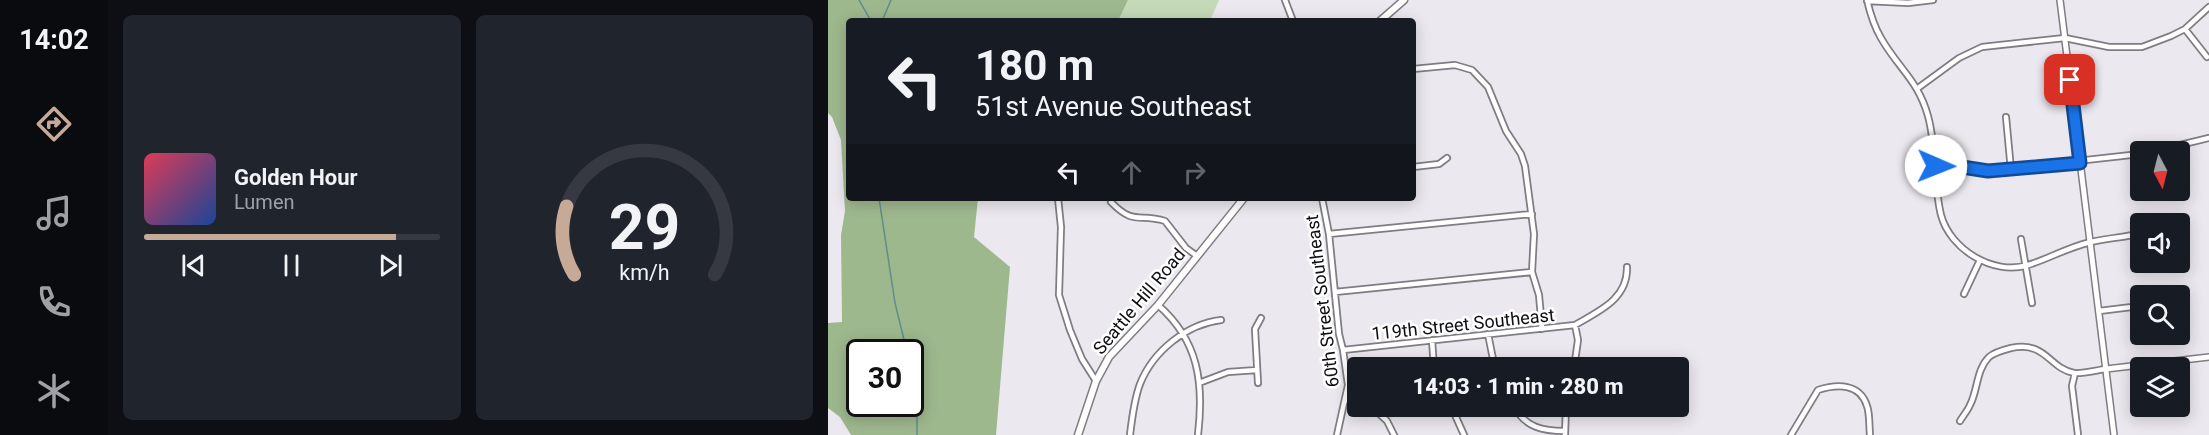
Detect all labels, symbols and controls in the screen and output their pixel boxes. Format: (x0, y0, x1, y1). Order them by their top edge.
text: 14:02 (19, 24, 89, 56)
text: 180 m (975, 41, 1094, 90)
icon: left (876, 42, 954, 120)
pin (2044, 54, 2095, 105)
icon: arrive (2053, 63, 2086, 96)
text: 51st Avenue Southeast (975, 91, 1252, 123)
icon: directions (33, 103, 75, 145)
position arrow (1904, 134, 1968, 198)
north arrow (2130, 141, 2190, 201)
map controls (2130, 141, 2190, 417)
icon: left (1052, 156, 1085, 189)
icon: ahead (1115, 156, 1148, 189)
icon: right (1178, 156, 1211, 189)
text: Golden Hour (234, 165, 358, 190)
text: Lumen (234, 190, 295, 214)
text: 29 (608, 191, 680, 264)
icon: music (33, 192, 75, 234)
street label: 60th Street Southeast (1301, 213, 1343, 388)
button: sound (2130, 213, 2190, 273)
street label: Seattle Hill Road (1089, 244, 1189, 358)
icon: previous (177, 249, 210, 282)
icon: pause (275, 249, 308, 282)
icon: next (374, 249, 407, 282)
text: km/h (619, 260, 669, 285)
icon: phone (33, 281, 75, 323)
button: search (2130, 285, 2190, 345)
street label: 119th Street Southeast (1371, 304, 1556, 344)
speed limit sign: 30 (846, 339, 924, 417)
button: layers (2130, 357, 2190, 417)
icon: climate (33, 370, 75, 412)
text: 14:03 · 1 min · 280 m (1413, 374, 1623, 399)

